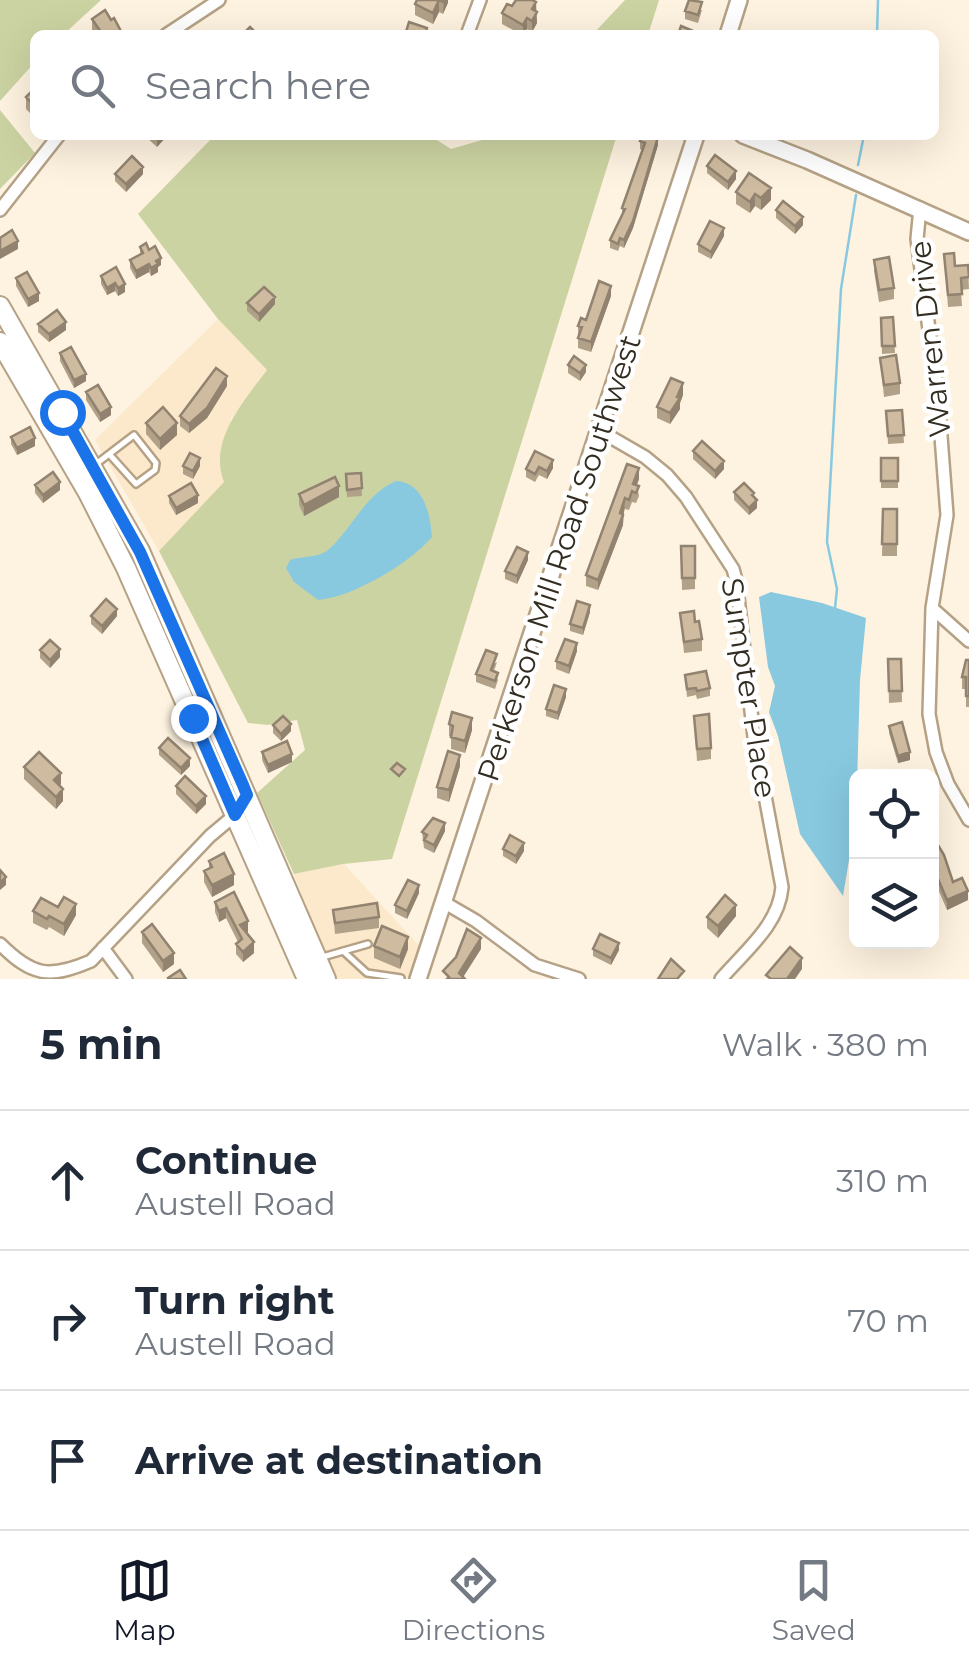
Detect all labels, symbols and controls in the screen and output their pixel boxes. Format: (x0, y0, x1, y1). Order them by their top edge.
search box (30, 30, 939, 140)
icon: search (65, 58, 120, 113)
text: Search here (145, 62, 371, 109)
street label: Warren Drive (901, 239, 959, 439)
street label: Perkerson Mill Road Southwest (469, 330, 649, 786)
route start (40, 390, 86, 436)
street label: Sumpter Place (713, 575, 785, 801)
route end (171, 696, 217, 742)
map controls (849, 769, 939, 949)
button: locate (849, 769, 939, 859)
button: layers (849, 859, 939, 949)
text: 5 min (40, 1018, 163, 1070)
text: Walk · 380 m (722, 1025, 929, 1064)
text: Continue (135, 1137, 317, 1184)
icon: ahead (40, 1153, 95, 1208)
text: 310 m (836, 1161, 929, 1200)
text: Austell Road (135, 1184, 336, 1223)
text: Turn right (135, 1277, 334, 1324)
icon: right (40, 1293, 95, 1348)
text: 70 m (847, 1301, 929, 1340)
text: Austell Road (135, 1324, 336, 1363)
icon: arrive (40, 1433, 95, 1488)
text: Arrive at destination (135, 1437, 543, 1484)
tab: Map (113, 1553, 175, 1647)
tab: Directions (402, 1553, 545, 1647)
tab: Saved (772, 1553, 856, 1647)

